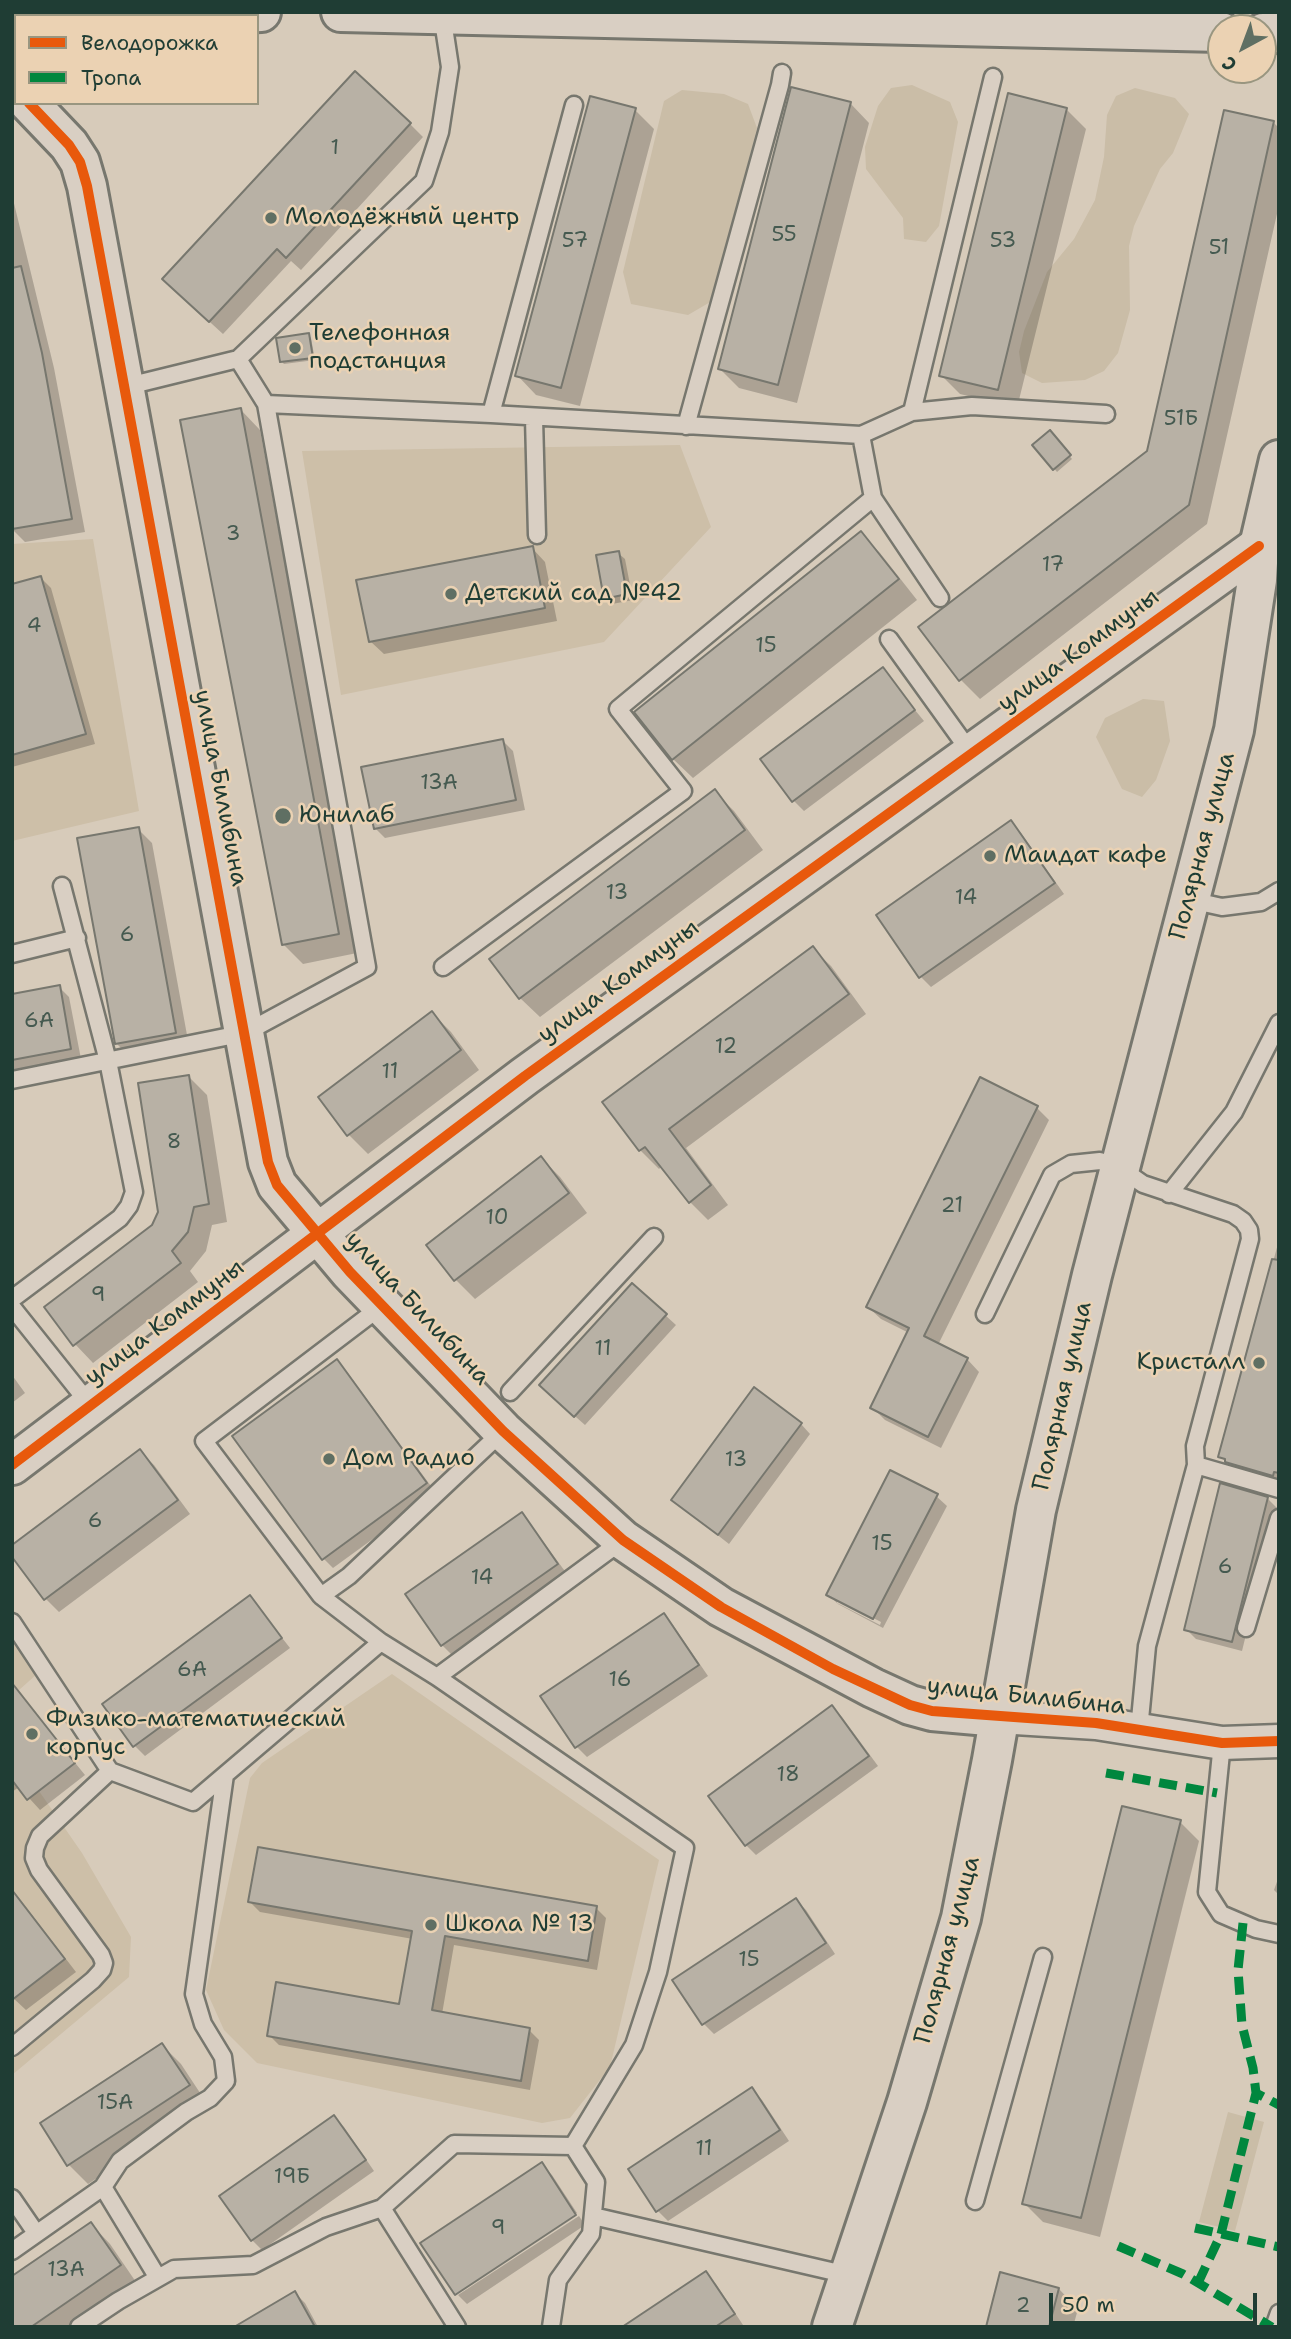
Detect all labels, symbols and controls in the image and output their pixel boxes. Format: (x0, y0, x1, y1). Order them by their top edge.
legend (14, 14, 259, 105)
north arrow (1207, 14, 1277, 84)
text: Велодорожка (81, 29, 218, 57)
text: С (1217, 50, 1242, 77)
text: Тропа (81, 64, 141, 92)
house number: 1 (331, 136, 339, 162)
place label: Молодёжный центр (285, 204, 520, 232)
marker: Молодёжный центр (263, 210, 279, 226)
house number: 55 (771, 223, 797, 249)
house number: 57 (562, 229, 588, 255)
house number: 53 (990, 229, 1016, 255)
house number: 51 (1209, 236, 1229, 262)
place label: Телефонная подстанция (309, 320, 451, 376)
marker: Телефонная подстанция (287, 340, 303, 356)
house number: 51Б (1164, 407, 1198, 433)
house number: 3 (226, 522, 240, 548)
house number: 17 (1042, 553, 1064, 579)
place label: Детский сад №42 (465, 580, 682, 608)
street label: улица Коммуны (993, 583, 1165, 719)
marker: Детский сад №42 (443, 586, 459, 602)
house number: 4 (27, 614, 41, 640)
house number: 15 (755, 634, 777, 660)
street label: улица Билибина (187, 687, 253, 889)
street label: Полярная улица (1164, 749, 1242, 943)
house number: 13А (420, 771, 458, 797)
place label: Юнилаб (299, 802, 394, 830)
marker: Юнилаб (273, 806, 293, 826)
place label: Маидат кафе (1004, 842, 1167, 870)
marker: Маидат кафе (982, 848, 998, 864)
house number: 13 (606, 881, 628, 907)
house number: 14 (955, 886, 977, 912)
street label: улица Коммуны (533, 914, 705, 1050)
house number: 6 (120, 923, 134, 949)
house number: 6А (24, 1009, 54, 1035)
house number: 12 (715, 1035, 737, 1061)
house number: 11 (382, 1060, 398, 1086)
house number: 8 (167, 1130, 181, 1156)
house number: 21 (941, 1194, 963, 1220)
house number: 10 (486, 1206, 508, 1232)
street label: улица Билибина (338, 1226, 496, 1392)
street label: улица Коммуны (80, 1254, 250, 1392)
house number: 9 (91, 1283, 105, 1309)
street label: Полярная улица (1027, 1299, 1099, 1493)
house number: 11 (595, 1337, 611, 1363)
place label: Кристалл (1136, 1349, 1245, 1377)
marker: Кристалл (1251, 1355, 1267, 1371)
place label: Дом Радио (343, 1445, 475, 1473)
house number: 13 (725, 1448, 747, 1474)
marker: Дом Радио (321, 1451, 337, 1467)
house number: 6 (88, 1509, 102, 1535)
house number: 15 (871, 1532, 893, 1558)
house number: 6 (1218, 1555, 1232, 1581)
house number: 14 (471, 1566, 493, 1592)
house number: 6А (177, 1658, 207, 1684)
house number: 16 (609, 1668, 631, 1694)
street label: улица Билибина (925, 1672, 1127, 1722)
place label: Физико-математический корпус (46, 1706, 345, 1762)
marker: Физико-математический корпус (24, 1726, 40, 1742)
house number: 18 (776, 1763, 800, 1789)
street label: Полярная улица (909, 1853, 987, 2047)
place label: Школа № 13 (445, 1911, 594, 1939)
marker: Школа № 13 (423, 1917, 439, 1933)
house number: 15 (738, 1948, 760, 1974)
house number: 15А (97, 2091, 133, 2117)
house number: 11 (696, 2137, 712, 2163)
house number: 19Б (274, 2165, 310, 2191)
house number: 9 (491, 2216, 505, 2242)
house number: 13А (47, 2258, 85, 2284)
scale bar (1053, 2280, 1261, 2324)
text: 50 m (1062, 2291, 1115, 2319)
house number: 2 (1016, 2294, 1030, 2320)

